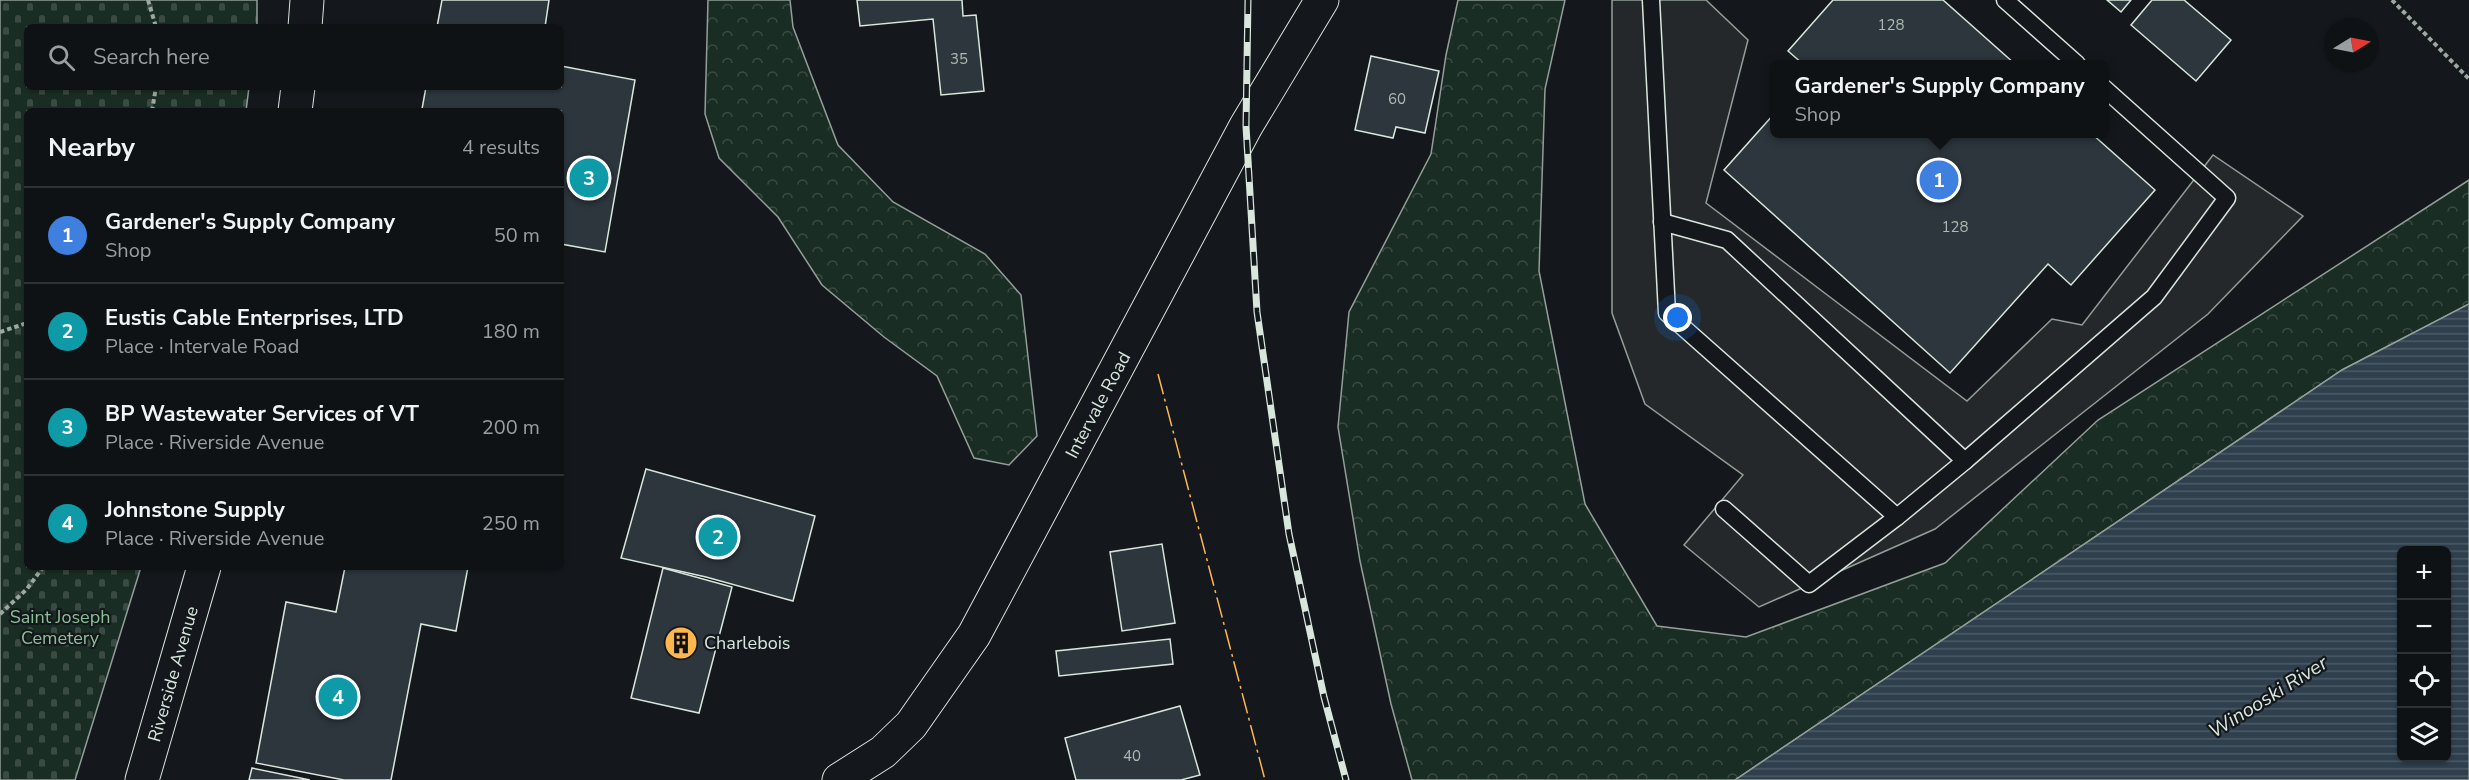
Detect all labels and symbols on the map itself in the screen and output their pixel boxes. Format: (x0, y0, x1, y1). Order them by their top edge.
house number: 128 (1877, 15, 1905, 35)
north arrow (2325, 18, 2379, 72)
house number: 35 (950, 49, 968, 69)
house number: 60 (1388, 89, 1406, 109)
pin: 3 (570, 156, 608, 201)
pin: 1 (1920, 158, 1958, 202)
house number: 128 (1941, 217, 1969, 237)
your location (1663, 303, 1692, 332)
street label: Intervale Road (1060, 347, 1136, 463)
pin: 2 (698, 514, 738, 560)
street label: Riverside Avenue (142, 603, 204, 745)
park label: Saint Joseph Cemetery (10, 605, 110, 650)
building icon: Charlebois (663, 625, 699, 661)
place label: Charlebois (704, 631, 790, 655)
water label: Winooski River (2203, 649, 2333, 744)
pin: 4 (318, 674, 358, 720)
house number: 40 (1123, 746, 1141, 766)

